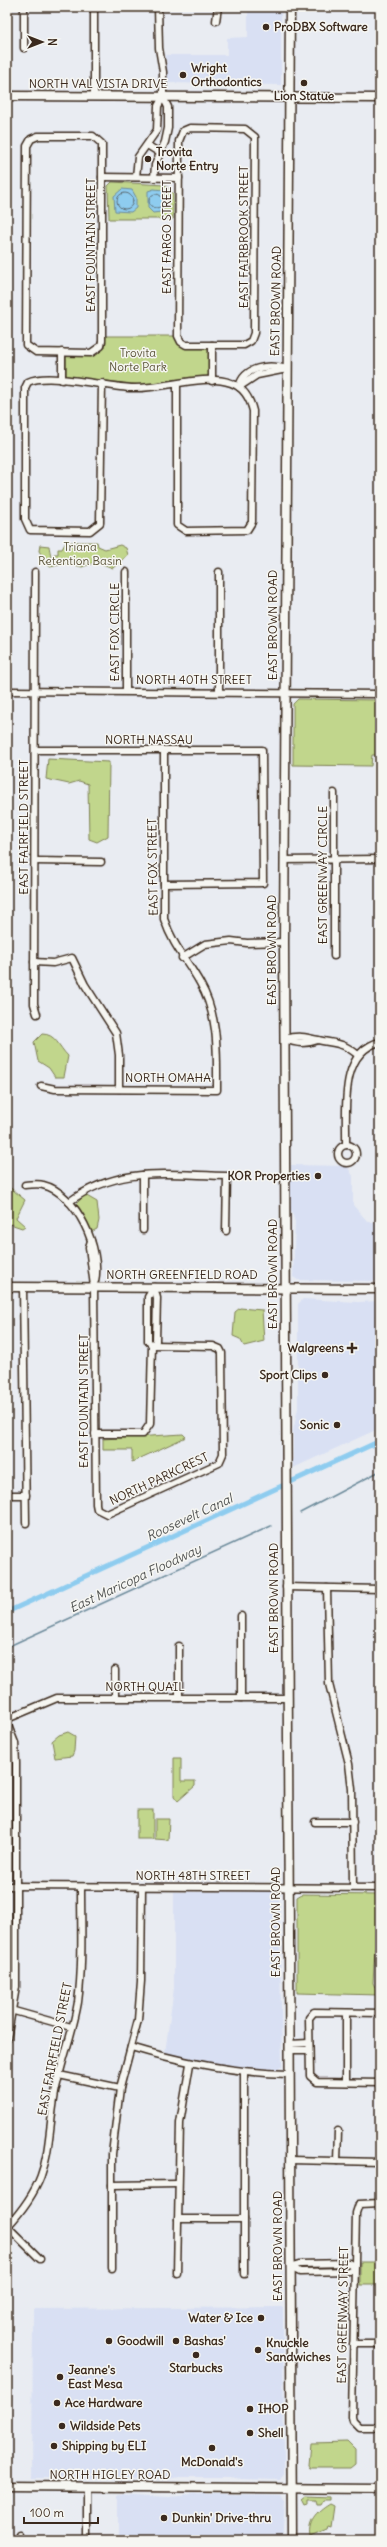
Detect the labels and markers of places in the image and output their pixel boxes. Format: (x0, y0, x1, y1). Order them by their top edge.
place label: ProDBX Software (274, 19, 368, 34)
marker: ProDBX Software (261, 22, 271, 32)
place label: Wright Orthodontics (191, 60, 262, 89)
marker: Wright Orthodontics (178, 70, 188, 80)
marker: Lion Statue (299, 78, 309, 88)
place label: Lion Statue (274, 88, 335, 103)
place label: Trovita Norte Entry (156, 144, 219, 174)
marker: Trovita Norte Entry (143, 154, 153, 164)
place label: KOR Properties (227, 1168, 311, 1184)
marker: KOR Properties (313, 1171, 323, 1181)
place label: Walgreens (287, 1340, 345, 1356)
marker: Walgreens (347, 1343, 357, 1353)
place label: Sport Clips (259, 1367, 318, 1383)
marker: Sport Clips (320, 1370, 330, 1380)
place label: Sonic (300, 1417, 329, 1432)
marker: Sonic (332, 1420, 342, 1430)
place label: Water & Ice (188, 2310, 254, 2325)
marker: Water & Ice (256, 2313, 266, 2323)
place label: Goodwill (117, 2333, 164, 2348)
place label: Bashas' (184, 2333, 226, 2348)
place label: Knuckle Sandwiches (266, 2335, 331, 2364)
marker: Goodwill (104, 2336, 114, 2346)
marker: Bashas' (171, 2336, 181, 2346)
marker: Knuckle Sandwiches (253, 2345, 263, 2355)
marker: Starbucks (191, 2350, 201, 2360)
place label: Starbucks (169, 2360, 223, 2375)
place label: Jeanne's East Mesa (68, 2362, 123, 2391)
marker: Jeanne's East Mesa (55, 2372, 65, 2382)
place label: Ace Hardware (65, 2395, 143, 2410)
marker: Ace Hardware (52, 2398, 62, 2408)
place label: IHOP (258, 2401, 289, 2416)
marker: IHOP (245, 2404, 255, 2414)
place label: Wildside Pets (70, 2418, 141, 2433)
marker: Wildside Pets (57, 2421, 67, 2431)
place label: Shell (258, 2425, 284, 2440)
marker: Shell (245, 2428, 255, 2438)
place label: Shipping by ELI (62, 2438, 147, 2454)
marker: Shipping by ELI (49, 2441, 59, 2451)
marker: McDonald's (207, 2443, 217, 2453)
place label: McDonald's (181, 2454, 244, 2469)
place label: Dunkin' Drive-thru (172, 2510, 271, 2525)
marker: Dunkin' Drive-thru (159, 2513, 169, 2523)

